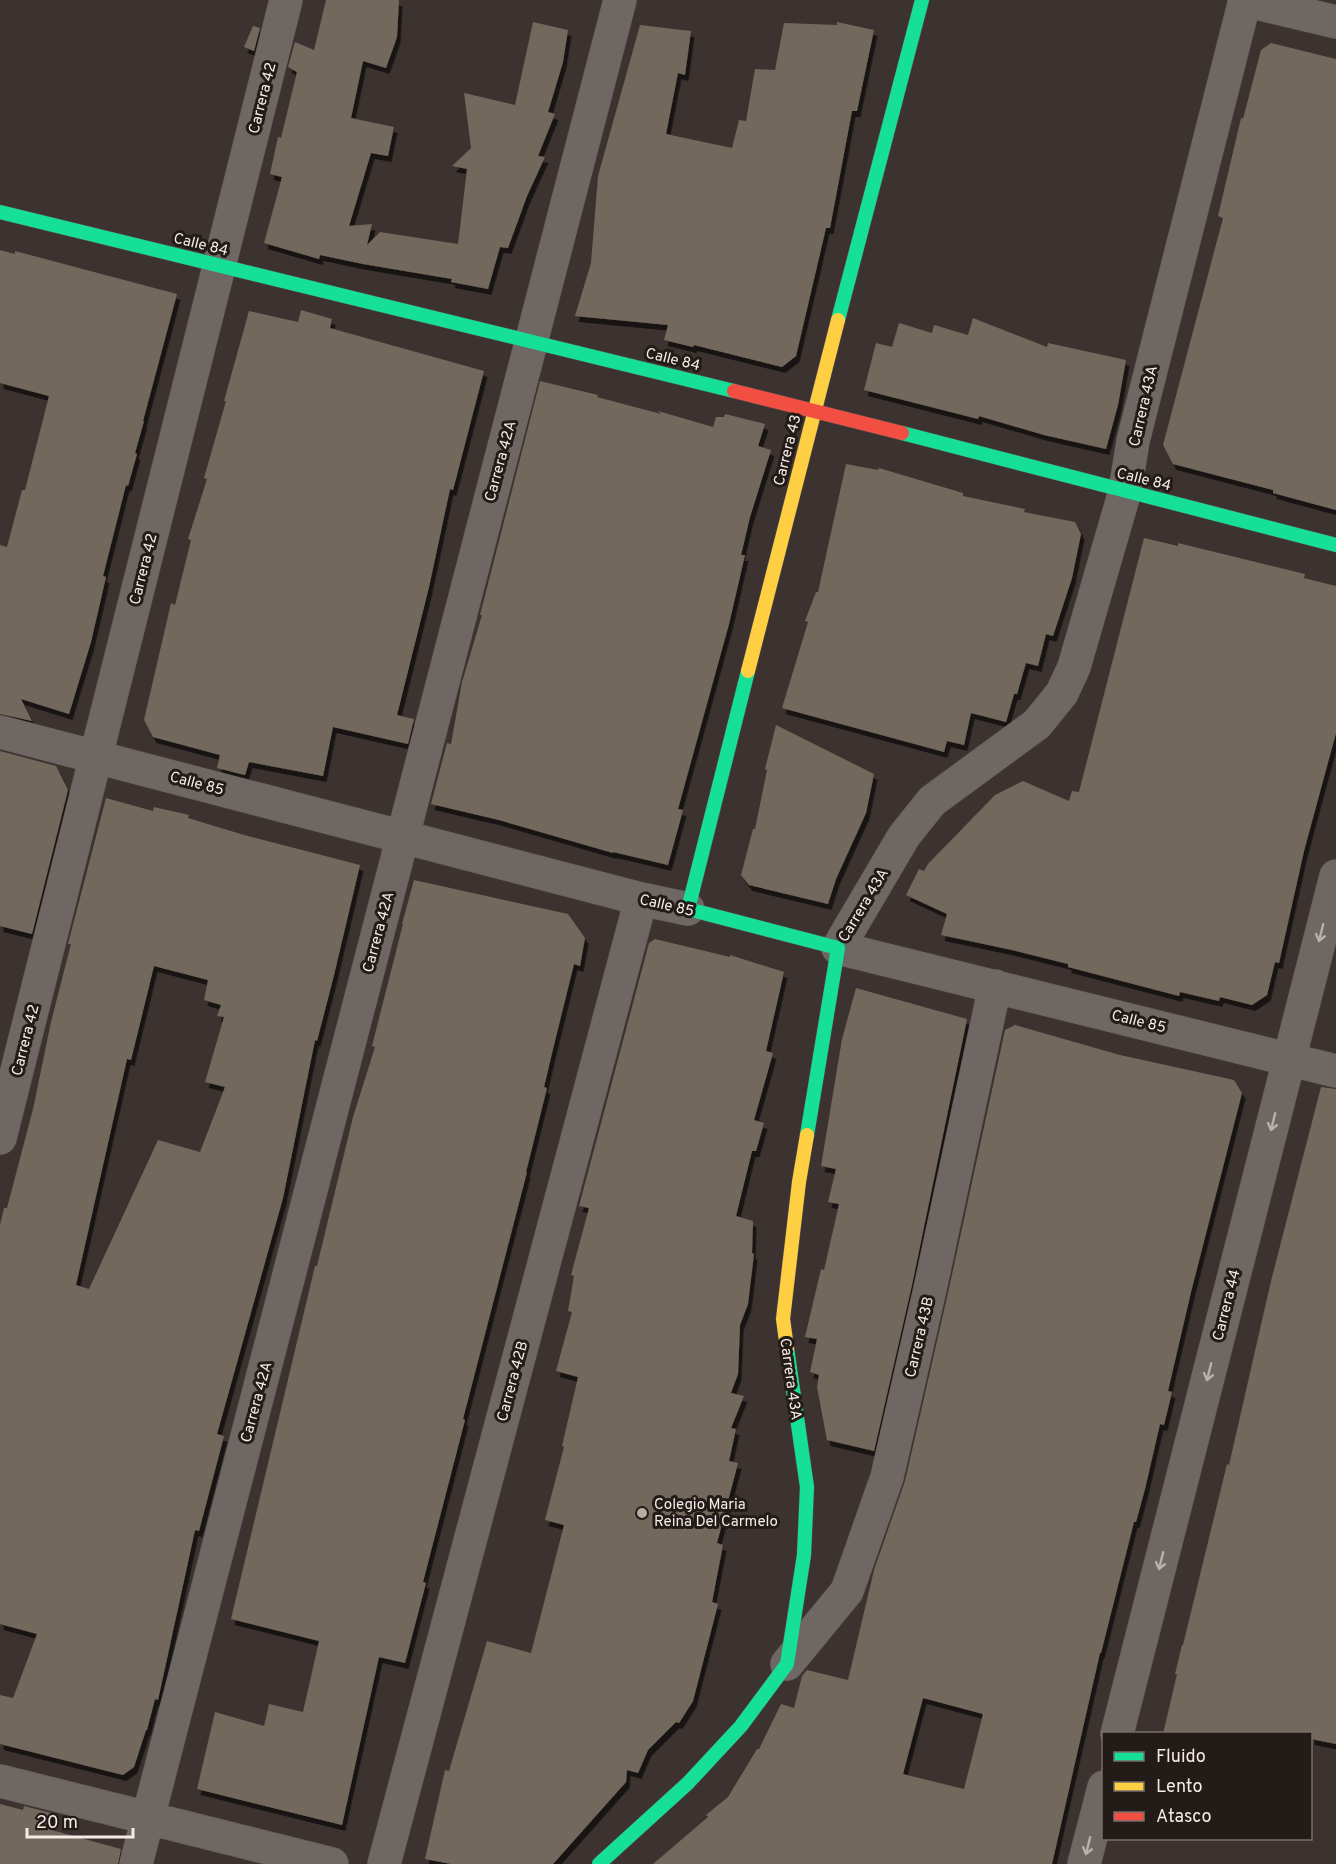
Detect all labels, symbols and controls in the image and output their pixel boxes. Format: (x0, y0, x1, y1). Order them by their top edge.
street label: Carrera 42 (245, 61, 281, 136)
street label: Calle 84 (171, 230, 230, 261)
street label: Calle 84 (643, 345, 702, 376)
street label: Carrera 43A (1126, 364, 1163, 449)
street label: Carrera 43 (770, 413, 806, 488)
street label: Carrera 42A (482, 419, 521, 504)
street label: Calle 84 (1114, 465, 1173, 496)
street label: Carrera 42 (126, 532, 162, 607)
street label: Calle 85 (167, 768, 226, 801)
street label: Carrera 43A (835, 865, 894, 946)
street label: Carrera 42A (360, 890, 399, 975)
street label: Calle 85 (637, 891, 696, 922)
one-way arrow (1315, 923, 1327, 942)
street label: Carrera 42 (8, 1003, 44, 1078)
street label: Calle 85 (1109, 1007, 1168, 1038)
one-way arrow (1267, 1112, 1279, 1131)
street label: Carrera 44 (1209, 1268, 1245, 1343)
street label: Carrera 43B (902, 1295, 939, 1380)
street label: Carrera 43A (774, 1337, 805, 1421)
street label: Carrera 42B (494, 1339, 533, 1424)
street label: Carrera 42A (238, 1360, 277, 1445)
one-way arrow (1203, 1362, 1215, 1381)
place label: Colegio Maria Reina Del Carmelo (654, 1496, 778, 1532)
marker: Colegio Maria Reina Del Carmelo (635, 1506, 649, 1520)
one-way arrow (1155, 1551, 1167, 1570)
legend (1102, 1732, 1312, 1840)
text: Fluido (1156, 1746, 1206, 1769)
text: Lento (1156, 1776, 1202, 1799)
scale bar (27, 1801, 134, 1839)
text: Atasco (1156, 1806, 1212, 1829)
text: 20 m (36, 1812, 78, 1835)
one-way arrow (1082, 1836, 1094, 1855)

